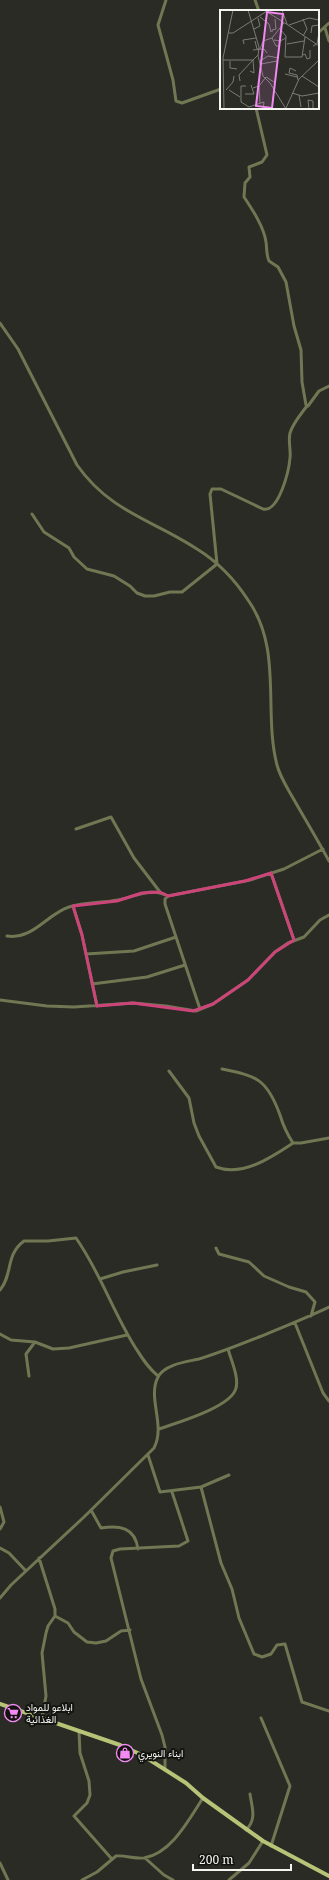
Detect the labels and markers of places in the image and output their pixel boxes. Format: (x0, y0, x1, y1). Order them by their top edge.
place label: ابلاعو للمواد الغذائية (26, 1700, 73, 1726)
supermarket icon: ابلاعو للمواد الغذائية (3, 1703, 23, 1723)
shop icon: ابناء النويري (115, 1743, 135, 1763)
place label: ابناء النويري (138, 1746, 183, 1762)

